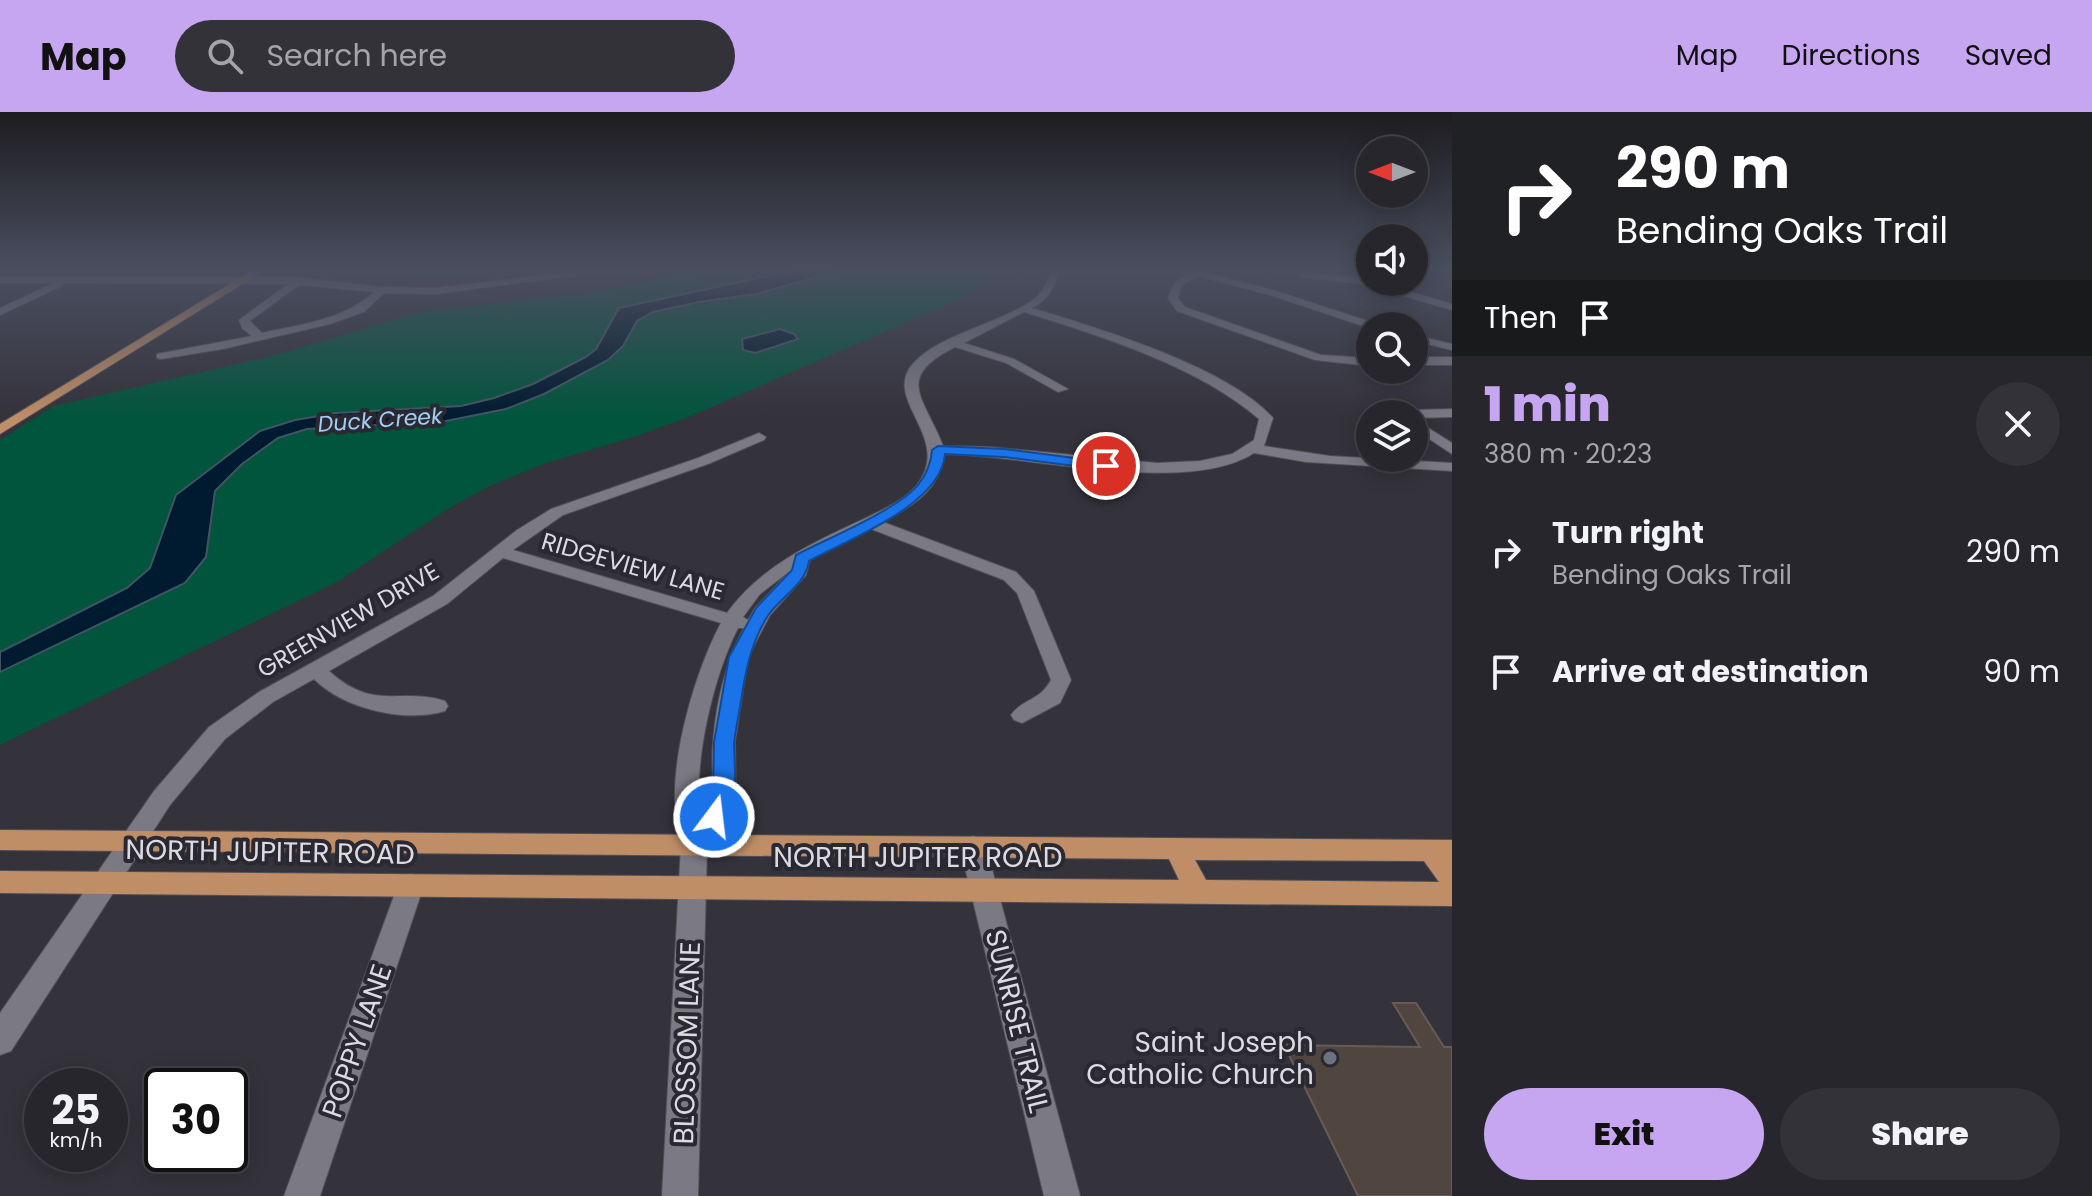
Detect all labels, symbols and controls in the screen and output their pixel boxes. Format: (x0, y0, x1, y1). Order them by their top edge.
search box (175, 20, 735, 92)
text: Map (40, 30, 127, 83)
icon: search (203, 34, 247, 78)
text: Search here (267, 34, 447, 77)
text: Map (1676, 36, 1738, 75)
text: Directions (1782, 36, 1921, 75)
text: Saved (1965, 36, 2052, 75)
text: 290 m (1616, 129, 1790, 208)
north arrow (1356, 136, 1428, 208)
map controls (1356, 136, 1428, 472)
icon: right (1484, 144, 1588, 248)
text: Bending Oaks Trail (1616, 205, 1948, 256)
button: sound (1356, 224, 1428, 296)
text: Then (1484, 296, 1557, 339)
icon: arrive (1573, 296, 1617, 340)
button: search (1356, 312, 1428, 384)
text: 1 min (1484, 371, 1611, 438)
button: close (1976, 382, 2060, 466)
water label: Duck Creek (317, 400, 445, 440)
button: layers (1356, 400, 1428, 472)
pin (1072, 432, 1140, 500)
text: 380 m · 20:23 (1484, 436, 1652, 472)
icon: arrive (1084, 444, 1128, 488)
text: Turn right (1552, 511, 1704, 554)
street label: RIDGEVIEW LANE (538, 524, 728, 608)
icon: right (1484, 530, 1528, 574)
text: 290 m (1966, 530, 2060, 573)
street label: GREENVIEW DRIVE (251, 554, 445, 686)
text: Bending Oaks Trail (1552, 557, 1792, 593)
icon: arrive (1484, 650, 1528, 694)
text: Arrive at destination (1552, 650, 1869, 693)
text: 90 m (1983, 650, 2060, 693)
position arrow (672, 775, 756, 859)
street label: NORTH JUPITER ROAD (125, 830, 415, 874)
street label: NORTH JUPITER ROAD (773, 838, 1063, 877)
street label: SUNRISE TRAIL (975, 925, 1059, 1117)
street label: BLOSSOM LANE (664, 941, 710, 1145)
street label: POPPY LANE (313, 959, 401, 1123)
place label: Saint Joseph Catholic Church (1086, 1023, 1314, 1094)
marker: Saint Joseph Catholic Church (1321, 1049, 1339, 1067)
speed limit sign: 30 (144, 1068, 248, 1172)
text: 25 (52, 1082, 100, 1138)
button: Exit (1484, 1088, 1764, 1180)
button: Share (1780, 1088, 2060, 1180)
text: km/h (49, 1126, 103, 1154)

